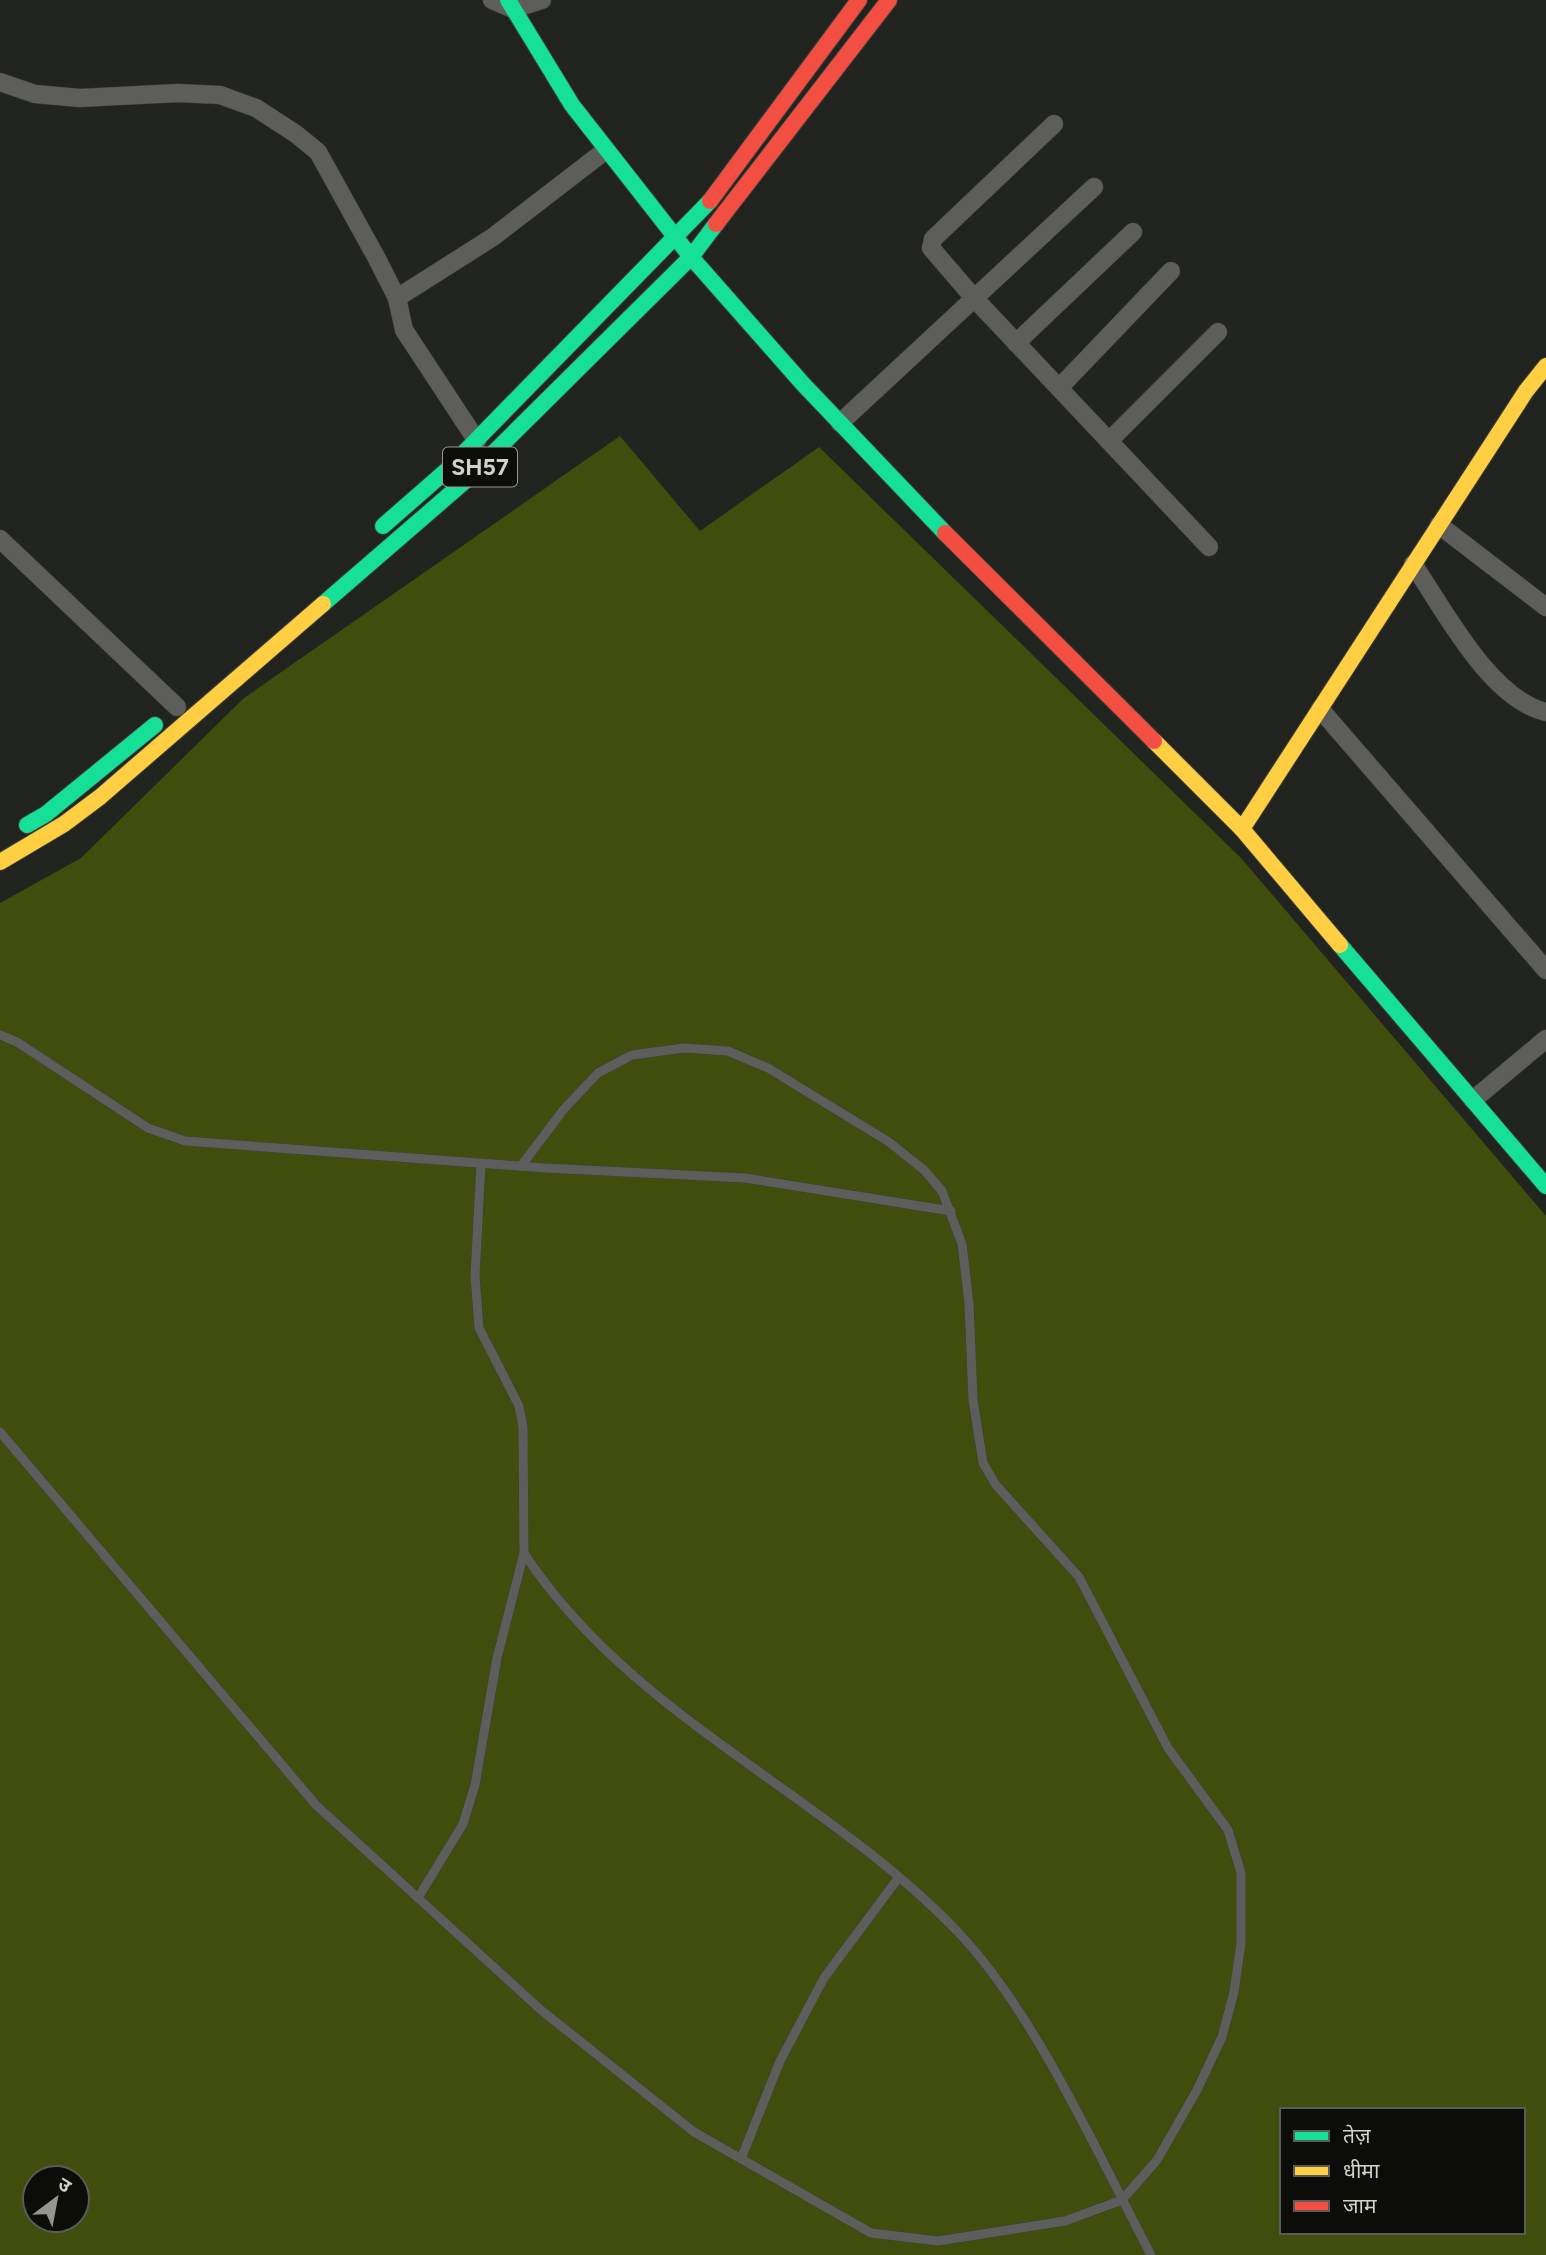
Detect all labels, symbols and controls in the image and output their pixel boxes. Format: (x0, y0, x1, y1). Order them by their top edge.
road number: SH57 (443, 447, 517, 486)
legend (1280, 2108, 1525, 2234)
text: तेज़ (1343, 2123, 1371, 2148)
text: धीमा (1343, 2158, 1380, 2183)
north arrow (21, 2164, 91, 2234)
text: उ (54, 2172, 76, 2198)
text: जाम (1343, 2193, 1377, 2218)

